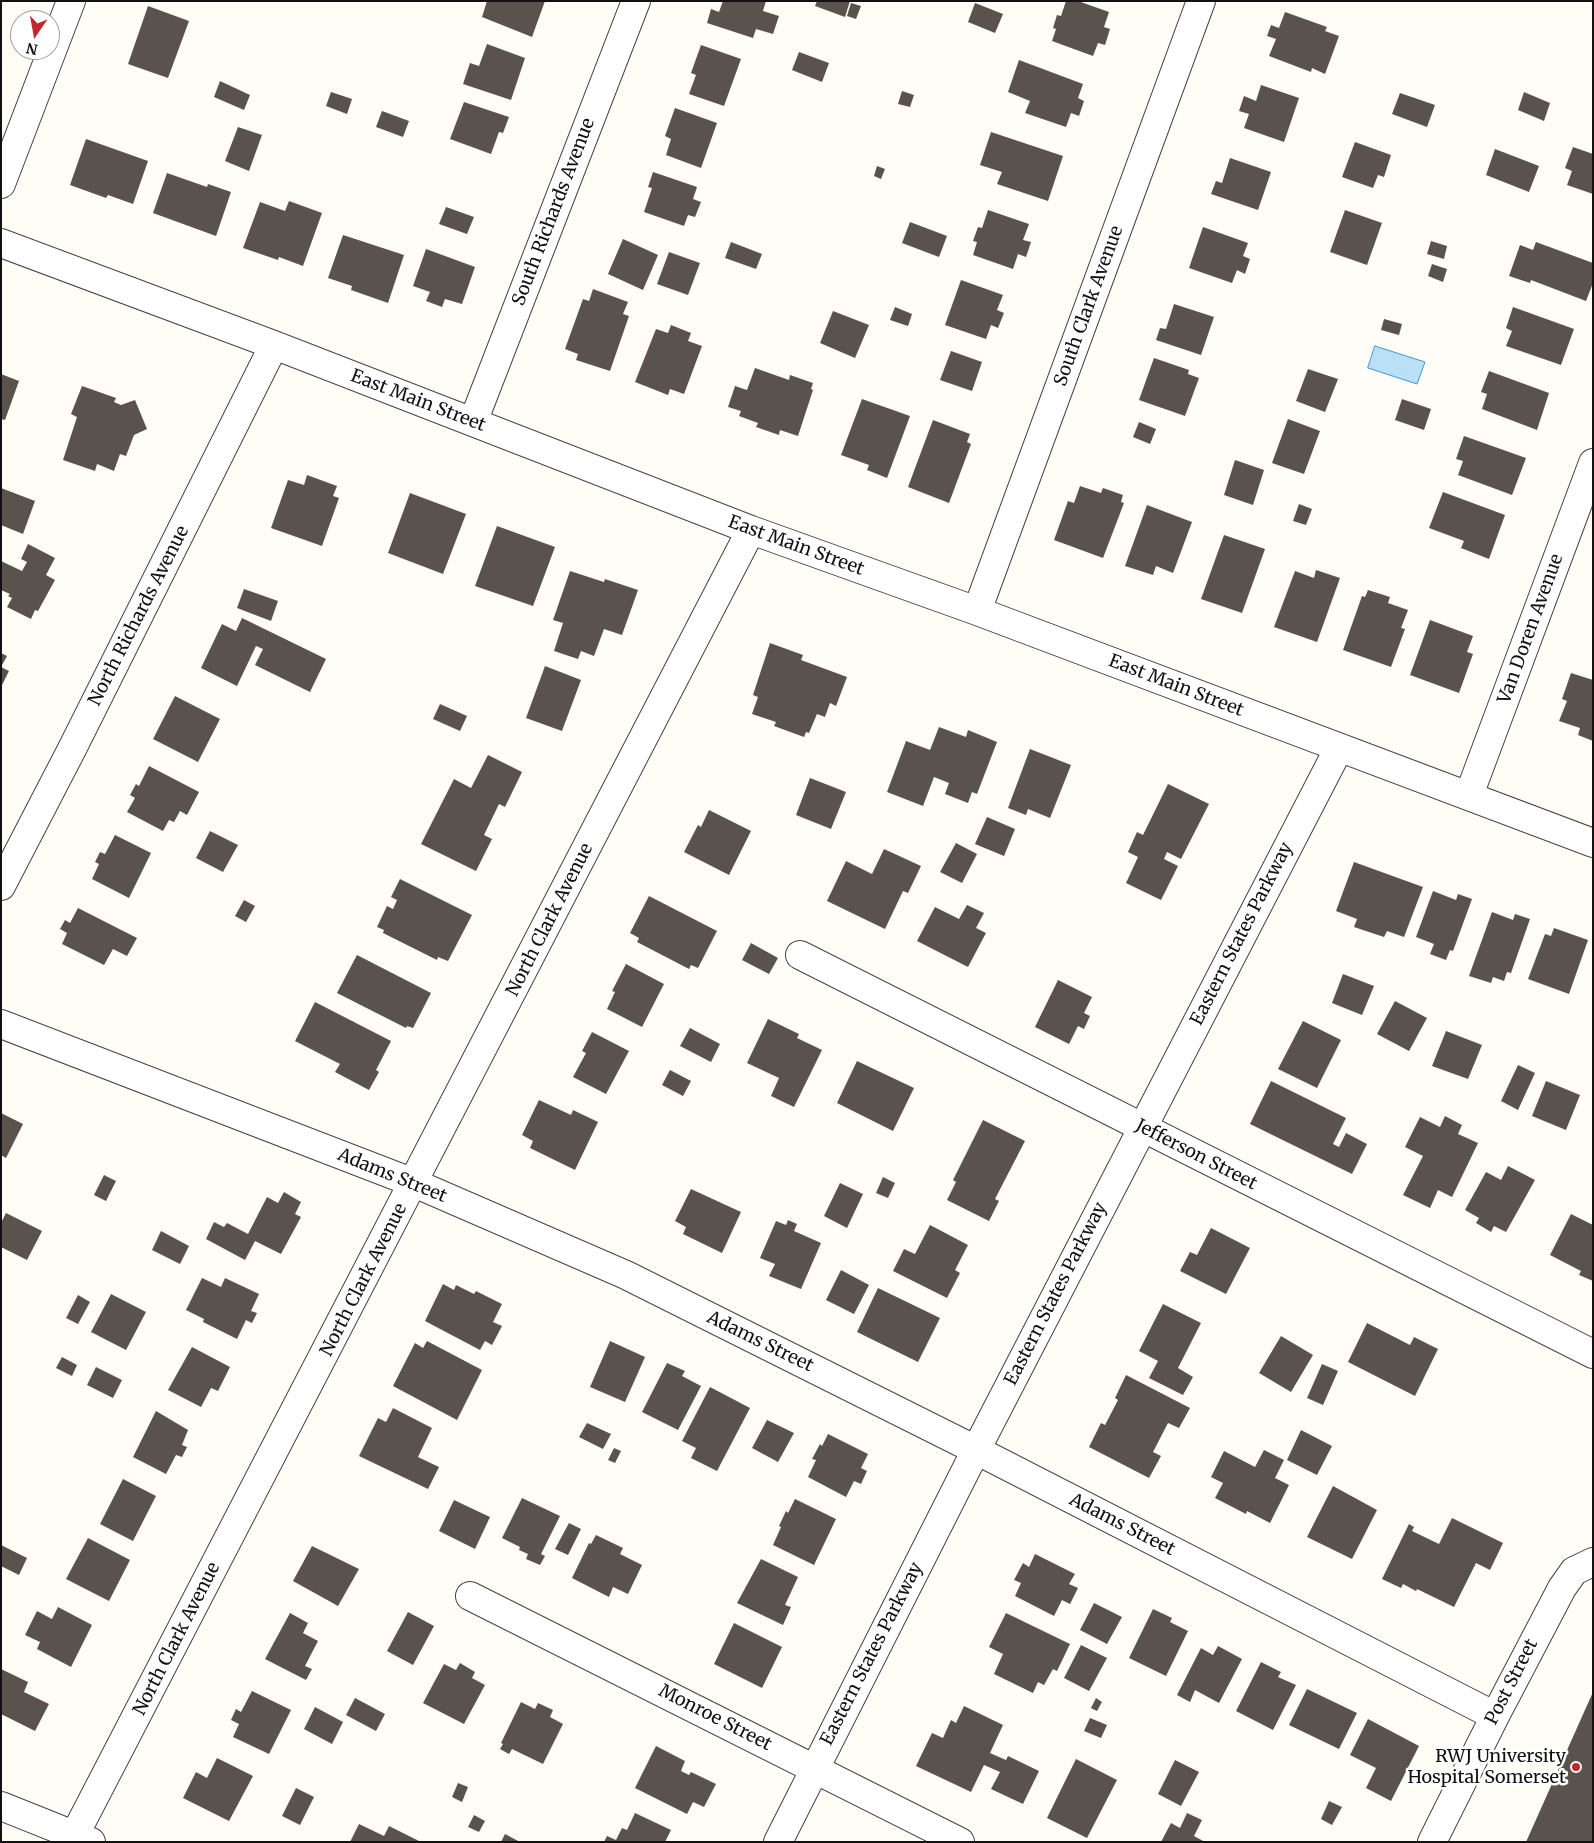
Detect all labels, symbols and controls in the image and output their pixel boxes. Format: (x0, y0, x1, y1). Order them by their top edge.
north arrow (10, 10, 60, 60)
text: N (25, 39, 39, 59)
street label: South Richards Avenue (508, 115, 600, 309)
street label: South Clark Avenue (1050, 223, 1128, 389)
street label: East Main Street (347, 365, 489, 437)
street label: East Main Street (725, 511, 867, 581)
street label: North Richards Avenue (84, 523, 194, 709)
street label: Van Doren Avenue (1494, 551, 1568, 707)
street label: East Main Street (1105, 650, 1247, 722)
street label: Eastern States Parkway (1186, 839, 1298, 1029)
street label: North Clark Avenue (502, 840, 598, 1000)
street label: Jefferson Street (1132, 1115, 1260, 1195)
street label: Adams Street (334, 1144, 450, 1208)
street label: Eastern States Parkway (1000, 1199, 1112, 1389)
street label: North Clark Avenue (316, 1200, 412, 1360)
street label: Adams Street (703, 1307, 817, 1377)
street label: Adams Street (1066, 1489, 1178, 1561)
street label: North Clark Avenue (129, 1559, 225, 1719)
street label: Eastern States Parkway (816, 1559, 928, 1749)
street label: Post Street (1481, 1636, 1543, 1728)
street label: Monroe Street (655, 1680, 775, 1756)
place label: RWJ University Hospital Somerset (1407, 1746, 1566, 1788)
marker: RWJ University Hospital Somerset (1570, 1761, 1582, 1773)

